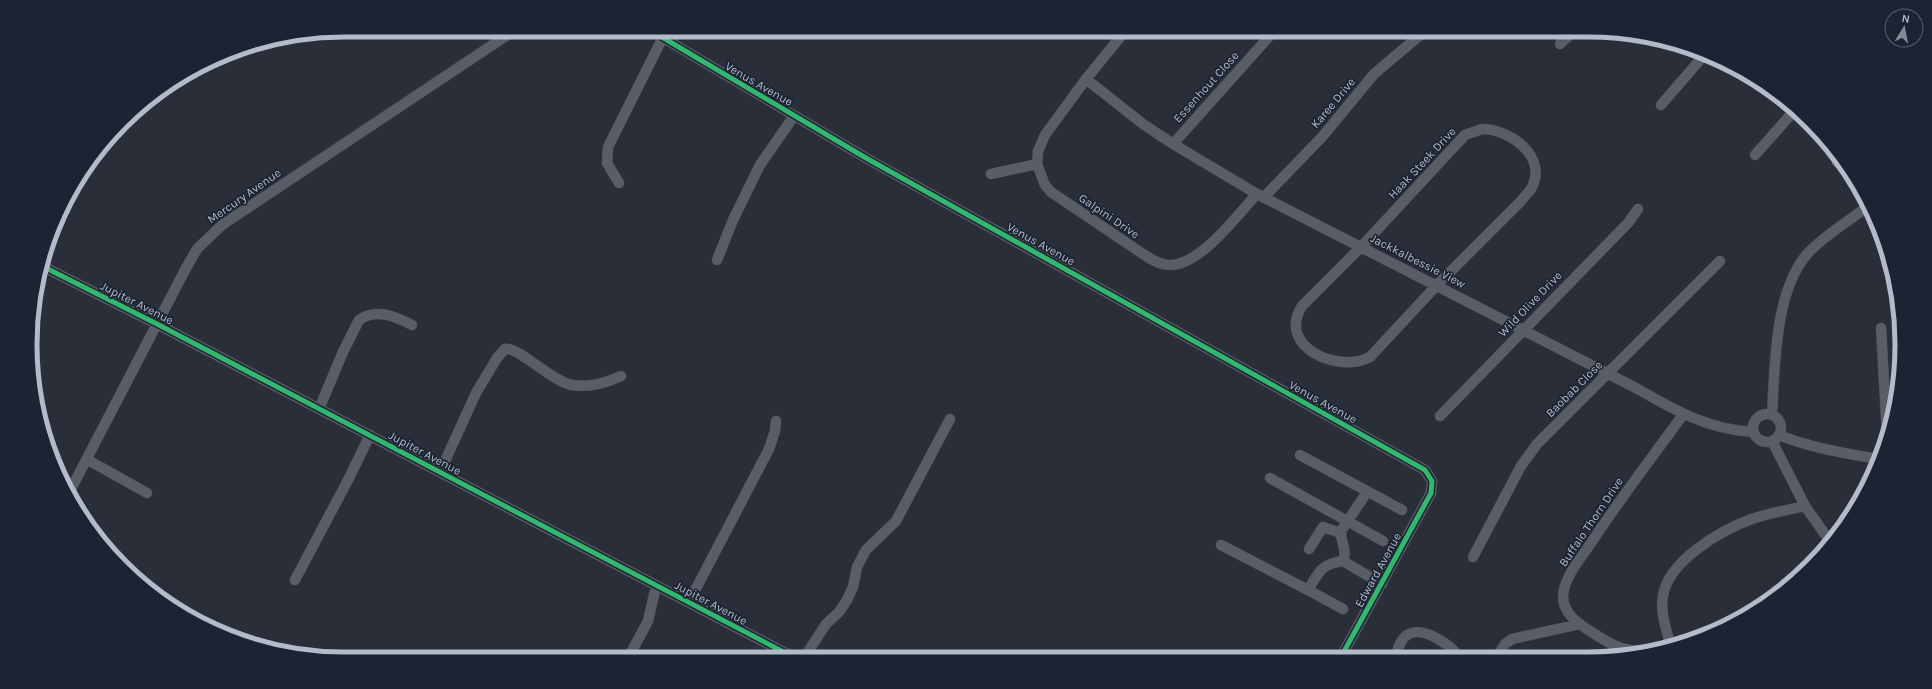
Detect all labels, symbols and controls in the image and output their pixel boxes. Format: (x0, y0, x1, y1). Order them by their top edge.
north arrow (1884, 8, 1924, 48)
text: N (1901, 12, 1911, 26)
street label: Essenhout Close (1170, 49, 1242, 125)
street label: Venus Avenue (723, 59, 795, 109)
street label: Karee Drive (1308, 75, 1358, 131)
street label: Haak Steek Drive (1385, 124, 1459, 202)
street label: Mercury Avenue (205, 165, 283, 227)
street label: Galpini Drive (1076, 191, 1142, 241)
street label: Venus Avenue (1005, 220, 1077, 268)
street label: Jackkalbessie View (1368, 231, 1468, 291)
street label: Wild Olive Drive (1495, 268, 1565, 340)
street label: Jupiter Avenue (98, 279, 176, 327)
street label: Baobab Close (1543, 358, 1605, 420)
street label: Venus Avenue (1287, 378, 1359, 426)
street label: Jupiter Avenue (386, 428, 464, 478)
street label: Buffalo Thorn Drive (1556, 475, 1626, 569)
street label: Edward Avenue (1352, 530, 1404, 610)
street label: Jupiter Avenue (672, 578, 750, 628)

